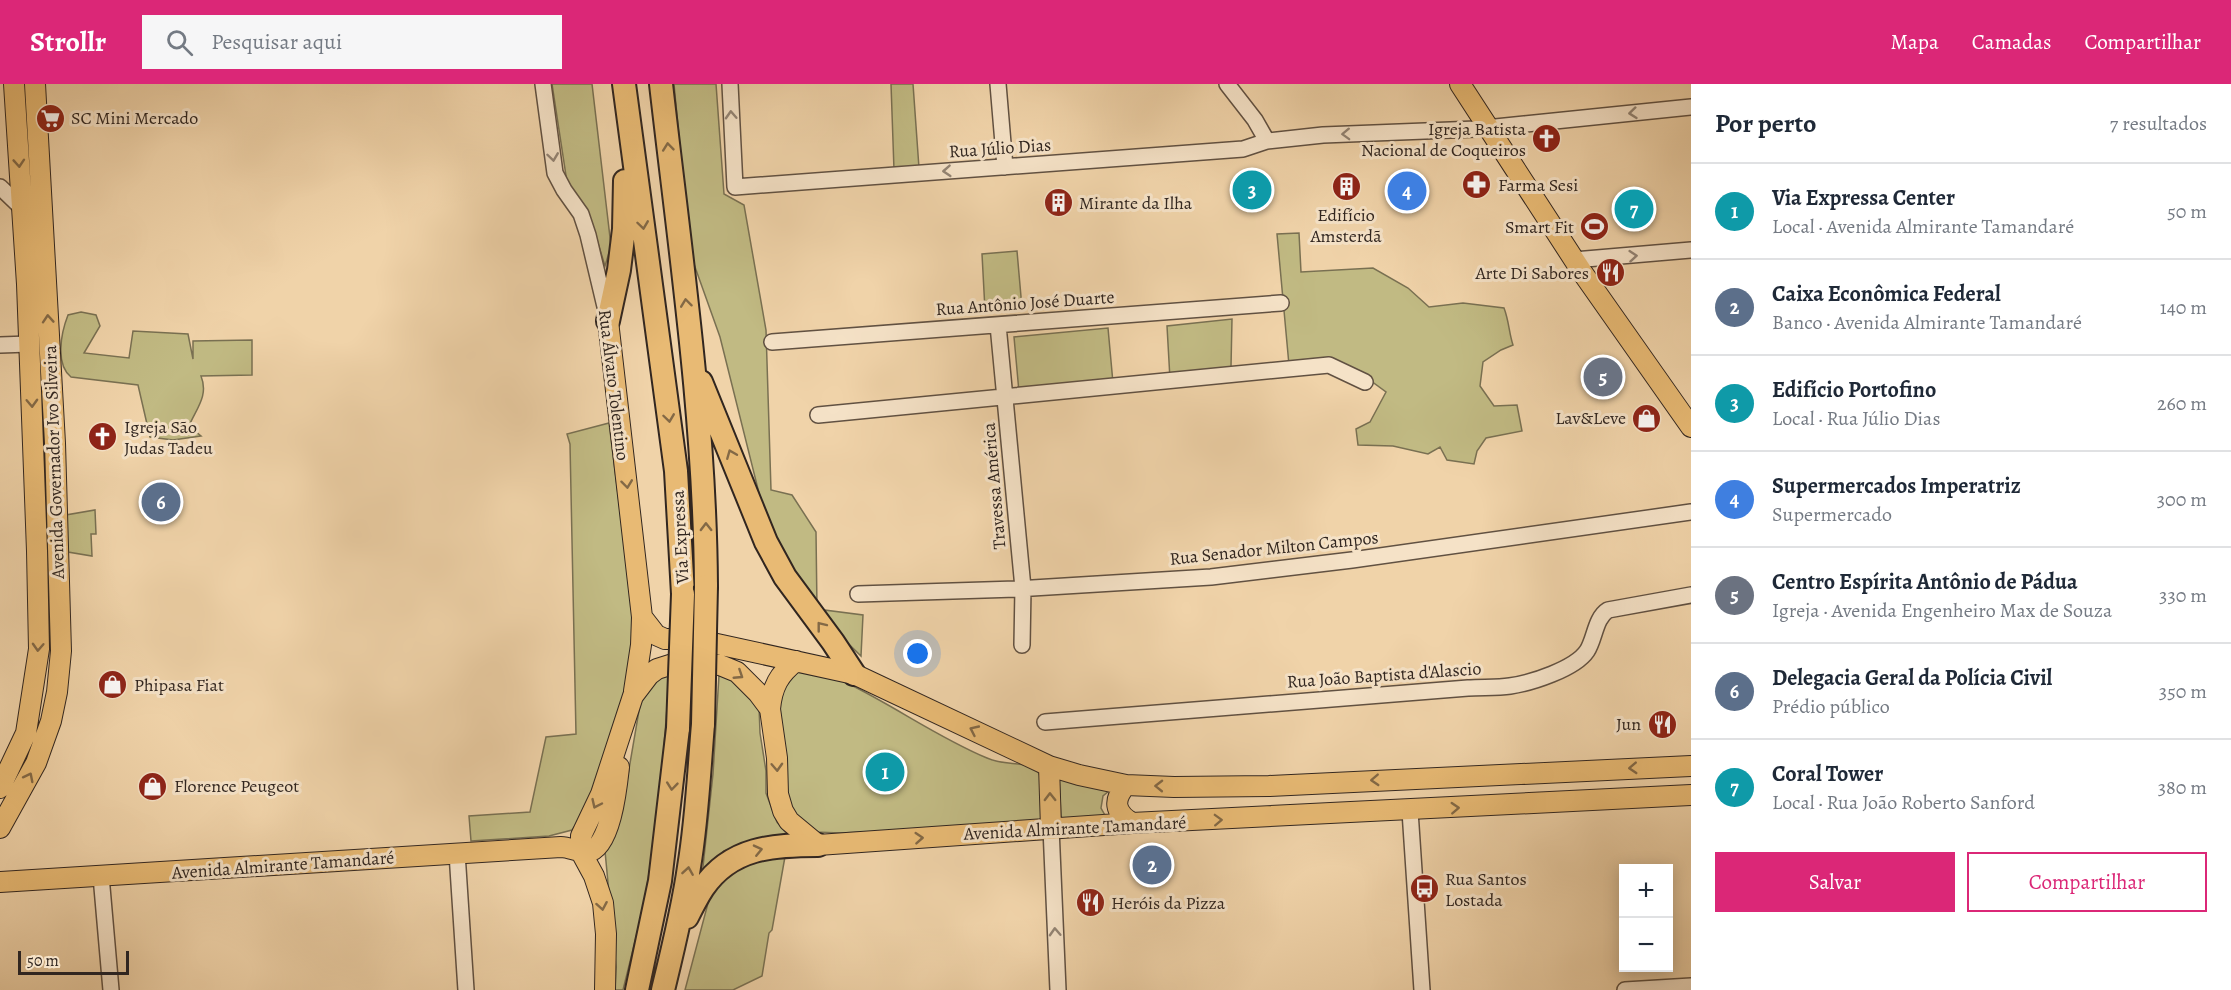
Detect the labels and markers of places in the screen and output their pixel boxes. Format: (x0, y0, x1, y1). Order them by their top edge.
supermarket icon: SC Mini Mercado (34, 102, 66, 134)
place label: SC Mini Mercado (71, 106, 198, 130)
place label: Igreja Batista Nacional de Coqueiros (1361, 117, 1527, 162)
church icon: Igreja Batista Nacional de Coqueiros (1531, 123, 1563, 155)
pin: 3 (1232, 168, 1272, 212)
pin: 4 (1388, 168, 1426, 214)
pharmacy icon: Farma Sesi (1461, 169, 1493, 201)
building icon: Edifício Amsterdã (1330, 170, 1362, 202)
place label: Farma Sesi (1498, 173, 1578, 197)
pin: 7 (1614, 186, 1654, 232)
building icon: Mirante da Ilha (1042, 187, 1074, 219)
place label: Mirante da Ilha (1079, 191, 1193, 215)
place label: Edifício Amsterdã (1309, 203, 1382, 248)
sports icon: Smart Fit (1579, 211, 1611, 243)
place label: Smart Fit (1505, 215, 1574, 239)
restaurant icon: Arte Di Sabores (1594, 257, 1626, 289)
place label: Arte Di Sabores (1474, 261, 1589, 285)
pin: 5 (1584, 354, 1622, 400)
shop icon: Lav&Leve (1631, 402, 1663, 434)
place label: Lav&Leve (1555, 406, 1626, 430)
place label: Igreja São Judas Tadeu (124, 415, 213, 460)
church icon: Igreja São Judas Tadeu (87, 421, 119, 453)
pin: 6 (142, 480, 180, 524)
shop icon: Phipasa Fiat (97, 669, 129, 701)
place label: Phipasa Fiat (134, 673, 224, 697)
restaurant icon: Jun (1646, 708, 1678, 740)
place label: Jun (1616, 712, 1641, 736)
pin: 1 (866, 750, 904, 794)
shop icon: Florence Peugeot (137, 770, 169, 802)
place label: Florence Peugeot (174, 774, 299, 798)
pin: 2 (1132, 842, 1172, 888)
place label: Rua Santos Lostada (1445, 867, 1527, 912)
bus stop icon: Rua Santos Lostada (1408, 873, 1440, 905)
restaurant icon: Heróis da Pizza (1074, 887, 1106, 919)
place label: Heróis da Pizza (1111, 891, 1226, 915)

